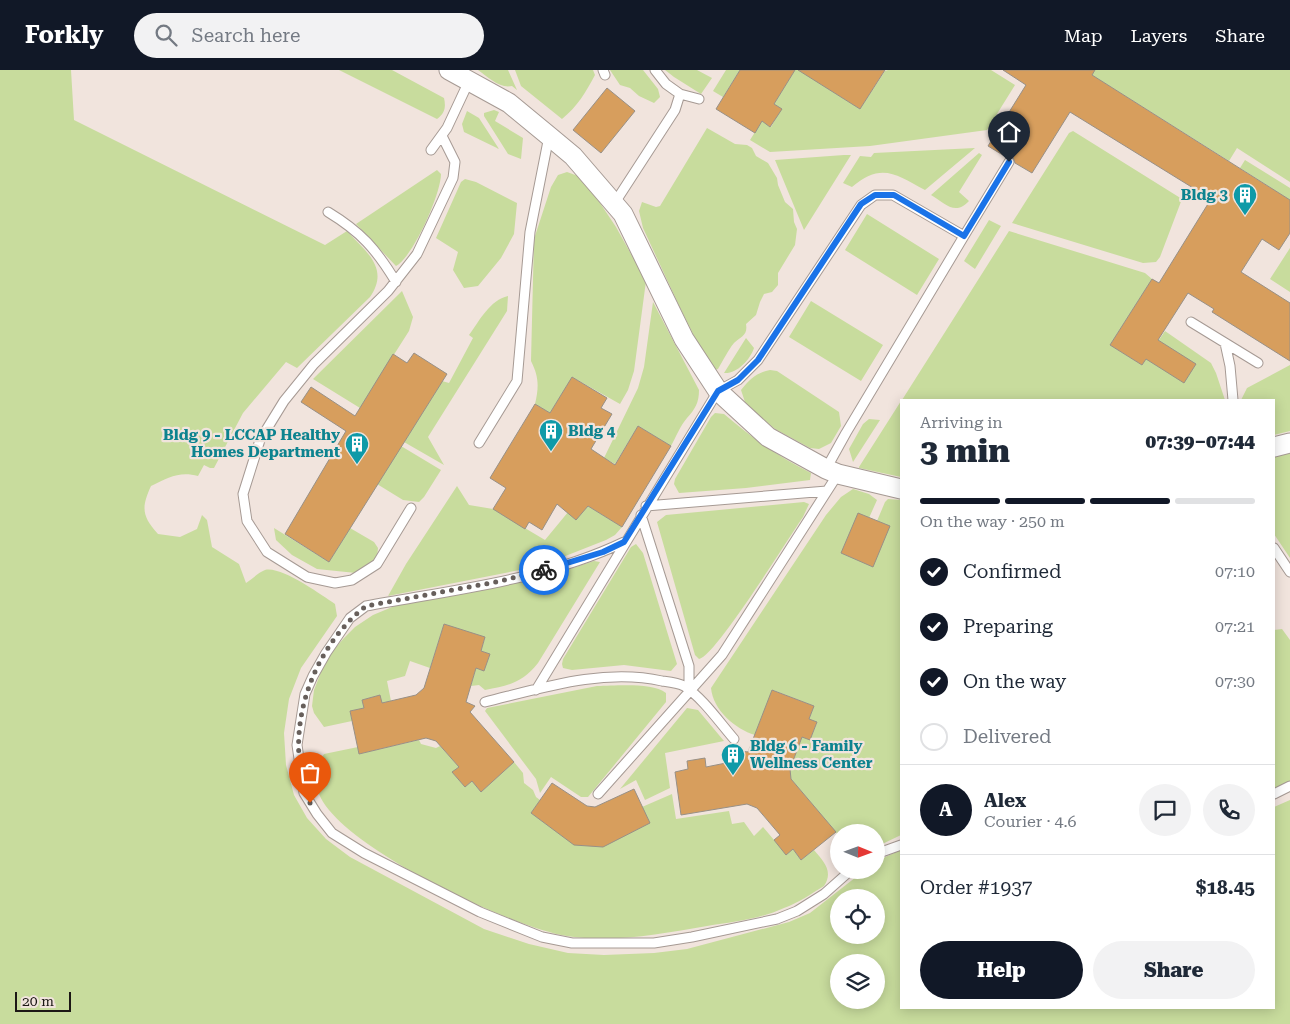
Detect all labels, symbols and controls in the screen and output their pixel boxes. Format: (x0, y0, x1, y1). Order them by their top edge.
search box (134, 13, 484, 58)
text: Forkly (25, 21, 104, 49)
icon: search (152, 21, 180, 49)
text: Search here (192, 24, 300, 47)
text: Map (1064, 25, 1103, 46)
text: Layers (1131, 25, 1187, 46)
text: Share (1215, 25, 1265, 46)
pin (988, 111, 1030, 162)
icon: home (995, 118, 1023, 146)
building icon: Bldg 3 (1232, 182, 1258, 216)
place label: Bldg 3 (1181, 186, 1229, 204)
text: Arriving in (920, 413, 1003, 432)
building icon: Bldg 4 (538, 418, 564, 452)
place label: Bldg 4 (568, 422, 616, 440)
place label: Bldg 9 - LCCAP Healthy Homes Department (163, 426, 340, 461)
text: 07:39–07:44 (1146, 430, 1255, 453)
building icon: Bldg 9 - LCCAP Healthy Homes Department (344, 431, 370, 465)
text: 3 min (920, 432, 1010, 470)
text: On the way · 250 m (920, 512, 1065, 531)
courier (519, 545, 569, 595)
icon: bike (530, 556, 558, 584)
icon: check (920, 558, 948, 586)
text: Confirmed (963, 560, 1061, 583)
text: 07:10 (1215, 562, 1255, 581)
icon: check (920, 613, 948, 641)
text: Preparing (963, 615, 1053, 638)
text: 07:21 (1215, 617, 1255, 636)
icon: check (920, 668, 948, 696)
text: On the way (963, 670, 1066, 693)
text: 07:30 (1215, 672, 1255, 691)
text: Delivered (963, 725, 1051, 748)
place label: Bldg 6 - Family Wellness Center (750, 737, 873, 772)
building icon: Bldg 6 - Family Wellness Center (720, 742, 746, 776)
pin (289, 752, 331, 803)
icon: bag (296, 759, 324, 787)
button: chat (1139, 784, 1191, 836)
button: phone (1203, 784, 1255, 836)
text: Alex (984, 789, 1026, 812)
text: A (939, 798, 953, 821)
text: Courier · 4.6 (984, 812, 1077, 831)
north arrow (830, 824, 885, 879)
map controls (830, 824, 885, 1009)
text: Order #1937 (920, 876, 1032, 899)
text: $18.45 (1196, 876, 1255, 899)
button: locate (830, 889, 885, 944)
button: Help (920, 941, 1083, 999)
button: Share (1093, 941, 1255, 999)
button: layers (830, 954, 885, 1009)
scale bar (15, 989, 71, 1012)
text: 20 m (22, 993, 54, 1009)

